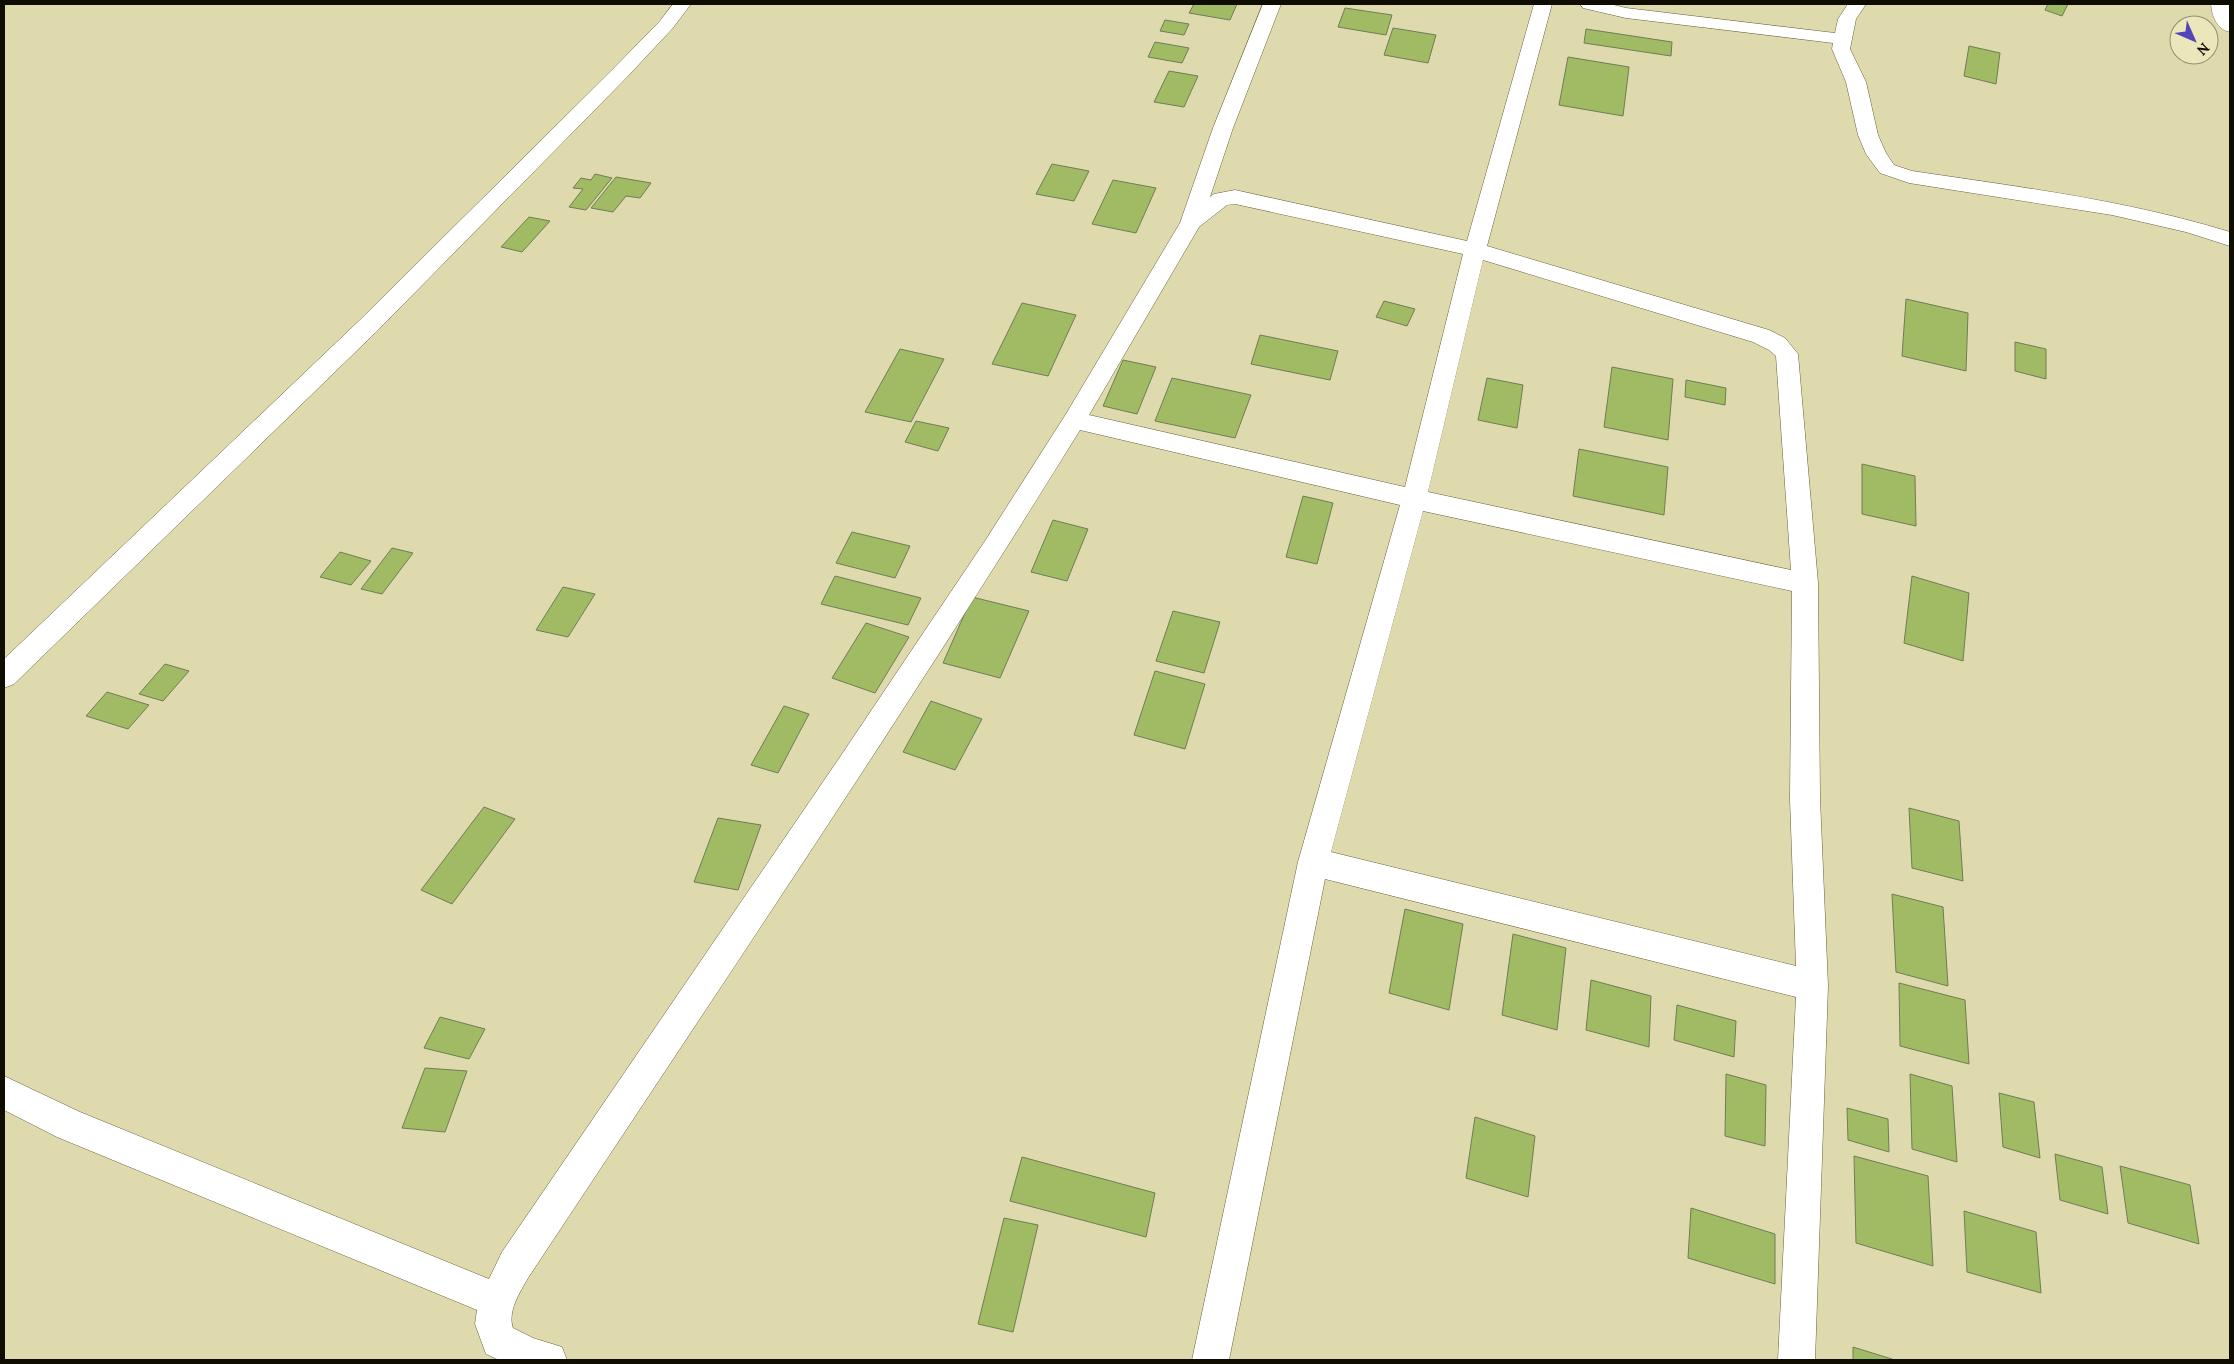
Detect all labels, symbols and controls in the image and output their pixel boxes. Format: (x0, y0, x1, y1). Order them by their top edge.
north arrow (2169, 15, 2219, 65)
text: N (2193, 39, 2213, 60)

